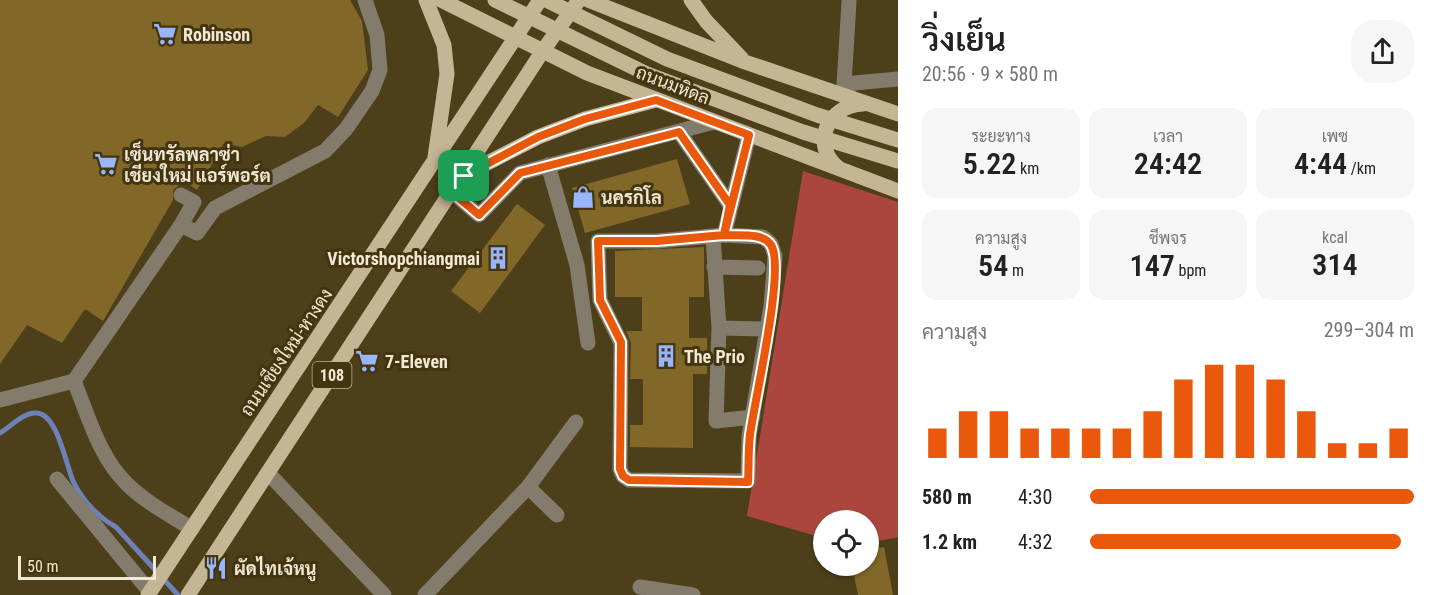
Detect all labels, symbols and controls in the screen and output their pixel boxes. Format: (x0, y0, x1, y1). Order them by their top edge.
text: วิ่งเย็น (922, 20, 1006, 59)
button: share (1351, 20, 1414, 83)
supermarket icon: Robinson (152, 21, 178, 47)
place label: Robinson (183, 24, 250, 45)
street label: ถนนมหิดล (633, 61, 713, 109)
text: 20:56 · 9 × 580 m (922, 62, 1058, 86)
text: ระยะทาง (971, 127, 1031, 146)
text: เวลา (1153, 127, 1183, 146)
text: เพซ (1322, 127, 1348, 146)
place label: เซ็นทรัลพลาซ่า เชียงใหม่ แอร์พอร์ต (124, 141, 271, 186)
text: 5.22 (963, 146, 1016, 181)
text: 24:42 (1134, 146, 1202, 181)
text: 4:44 (1294, 146, 1347, 181)
pin (438, 150, 489, 201)
supermarket icon: เซ็นทรัลพลาซ่า เชียงใหม่ แอร์พอร์ต (93, 151, 119, 177)
icon: arrive (447, 159, 480, 192)
text: km (1016, 159, 1039, 178)
text: /km (1347, 159, 1376, 178)
shop icon: นครกิโล (570, 184, 596, 210)
place label: นครกิโล (601, 185, 662, 208)
text: kcal (1322, 228, 1348, 247)
text: ความสูง (975, 229, 1027, 248)
text: ชีพจร (1149, 229, 1187, 248)
building icon: Victorshopchiangmai (485, 245, 511, 271)
text: 314 (1312, 247, 1358, 282)
place label: Victorshopchiangmai (327, 248, 480, 269)
text: 54 (978, 248, 1008, 283)
text: 147 (1130, 248, 1175, 283)
text: m (1008, 261, 1024, 280)
text: bpm (1175, 261, 1206, 280)
street label: ถนนเชียงใหม่-หางดง (234, 283, 336, 420)
text: 299–304 m (1324, 318, 1414, 342)
text: ความสูง (922, 320, 987, 344)
building icon: The Prio (653, 343, 679, 369)
place label: The Prio (684, 346, 745, 367)
supermarket icon: 7-Eleven (354, 348, 380, 374)
place label: 7-Eleven (385, 351, 448, 372)
road number: 108 (312, 362, 352, 388)
text: 580 m (922, 485, 972, 509)
text: 4:30 (1018, 485, 1052, 509)
map controls (813, 510, 879, 576)
button: locate (813, 510, 879, 576)
text: 1.2 km (922, 530, 977, 554)
text: 4:32 (1018, 530, 1052, 554)
scale bar (18, 553, 156, 580)
restaurant icon: ผัดไทเจ้หนู (203, 555, 229, 581)
place label: ผัดไทเจ้หนู (234, 556, 316, 582)
text: 50 m (27, 557, 59, 576)

